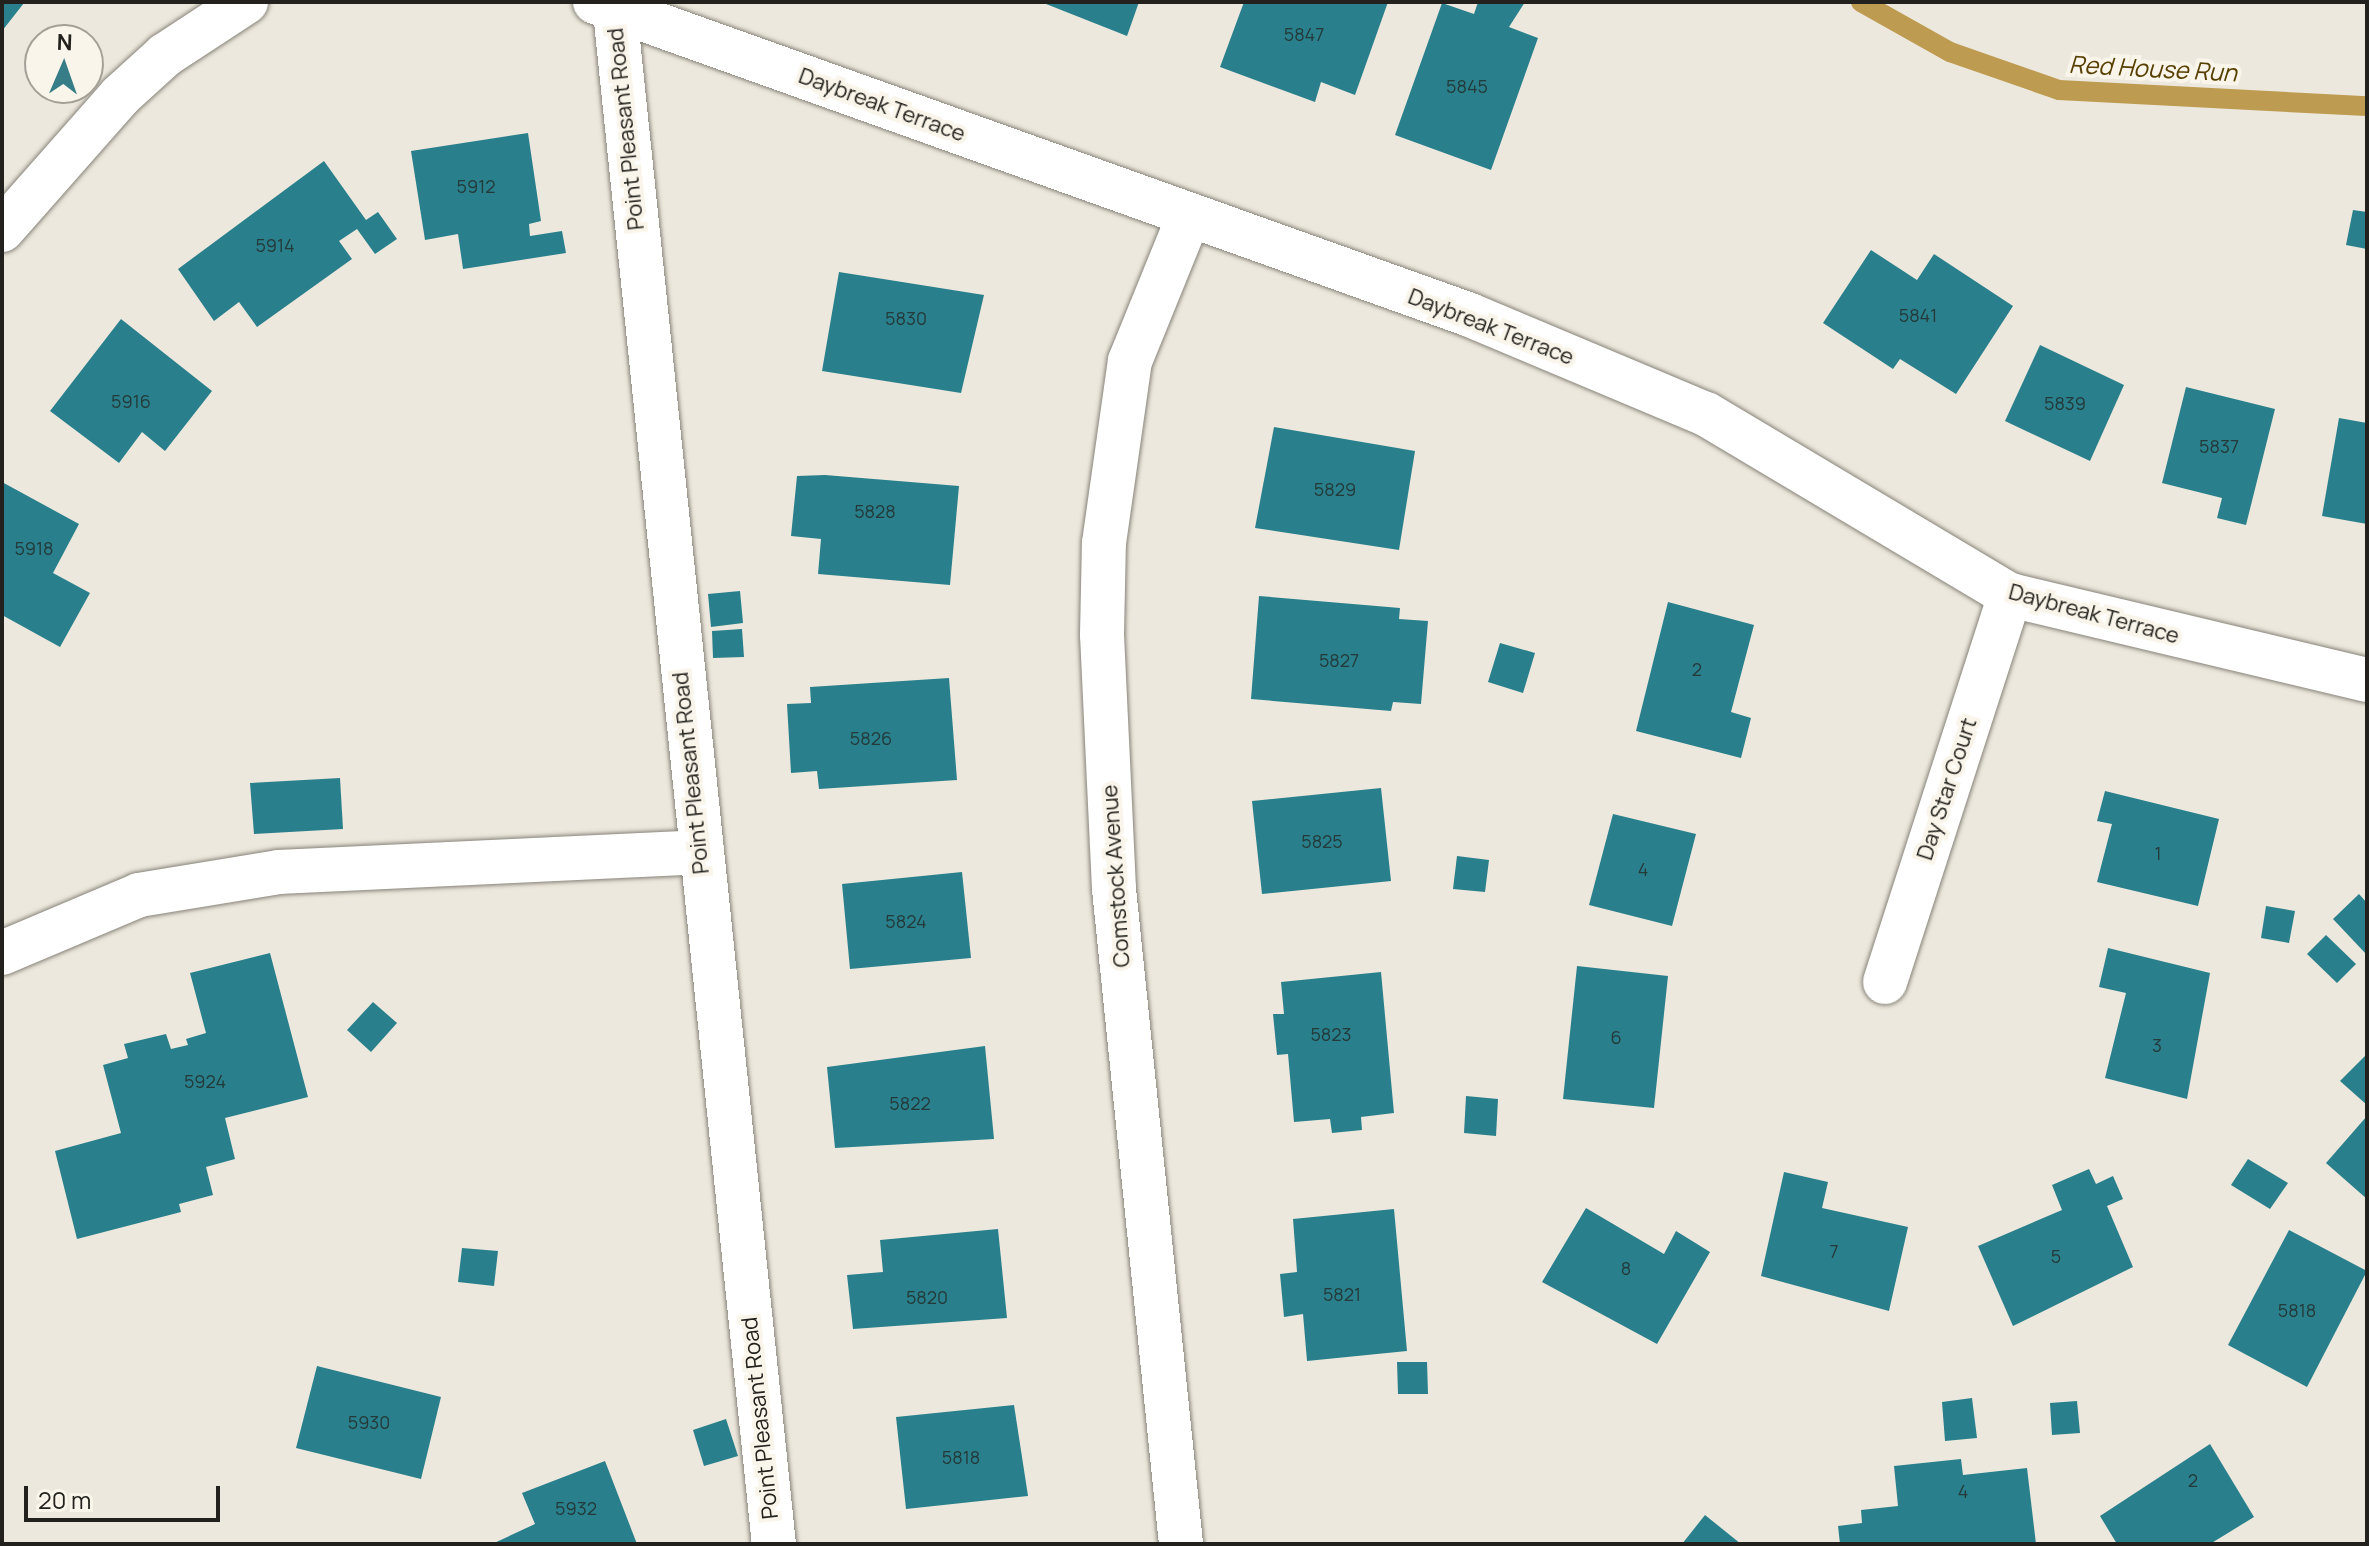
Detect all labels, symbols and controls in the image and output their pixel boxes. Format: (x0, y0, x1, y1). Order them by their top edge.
house number: 5847 (1284, 23, 1324, 45)
north arrow (24, 24, 104, 104)
text: N (56, 27, 73, 57)
street label: Point Pleasant Road (602, 27, 650, 231)
water label: Red House Run (2068, 49, 2238, 87)
street label: Daybreak Terrace (795, 63, 969, 147)
house number: 5845 (1446, 75, 1488, 97)
house number: 5912 (457, 175, 495, 197)
house number: 5914 (255, 234, 295, 256)
street label: Daybreak Terrace (1404, 283, 1578, 371)
house number: 5841 (1899, 304, 1937, 326)
house number: 5830 (885, 307, 927, 329)
house number: 5916 (111, 390, 151, 412)
house number: 5839 (2044, 392, 2086, 414)
house number: 5837 (2199, 435, 2239, 457)
house number: 5829 (1314, 478, 1356, 500)
house number: 5828 (854, 500, 896, 522)
house number: 5918 (14, 537, 54, 559)
street label: Daybreak Terrace (2006, 579, 2182, 649)
house number: 5827 (1319, 649, 1359, 671)
house number: 2 (1692, 658, 1702, 680)
street label: Point Pleasant Road (667, 671, 715, 875)
street label: Day Star Court (1912, 715, 1982, 863)
house number: 5826 (850, 727, 892, 749)
street label: Comstock Avenue (1096, 784, 1136, 968)
house number: 5825 (1301, 830, 1343, 852)
house number: 1 (2154, 842, 2162, 864)
house number: 4 (1638, 858, 1648, 880)
house number: 5824 (885, 910, 927, 932)
house number: 5823 (1310, 1023, 1352, 1045)
house number: 6 (1610, 1026, 1622, 1048)
house number: 3 (2152, 1034, 2162, 1056)
house number: 5924 (184, 1070, 226, 1092)
house number: 5822 (889, 1092, 931, 1114)
house number: 7 (1829, 1240, 1839, 1262)
house number: 5 (2051, 1245, 2061, 1267)
house number: 8 (1621, 1257, 1631, 1279)
house number: 5821 (1323, 1283, 1361, 1305)
house number: 5820 (906, 1286, 948, 1308)
house number: 5818 (2278, 1299, 2316, 1321)
street label: Point Pleasant Road (736, 1316, 784, 1520)
house number: 5930 (348, 1411, 390, 1433)
house number: 5818 (942, 1446, 980, 1468)
house number: 2 (2188, 1469, 2198, 1491)
scale bar (28, 1470, 224, 1520)
house number: 4 (1958, 1480, 1968, 1502)
text: 20 m (38, 1483, 91, 1516)
house number: 5932 (555, 1497, 597, 1519)

